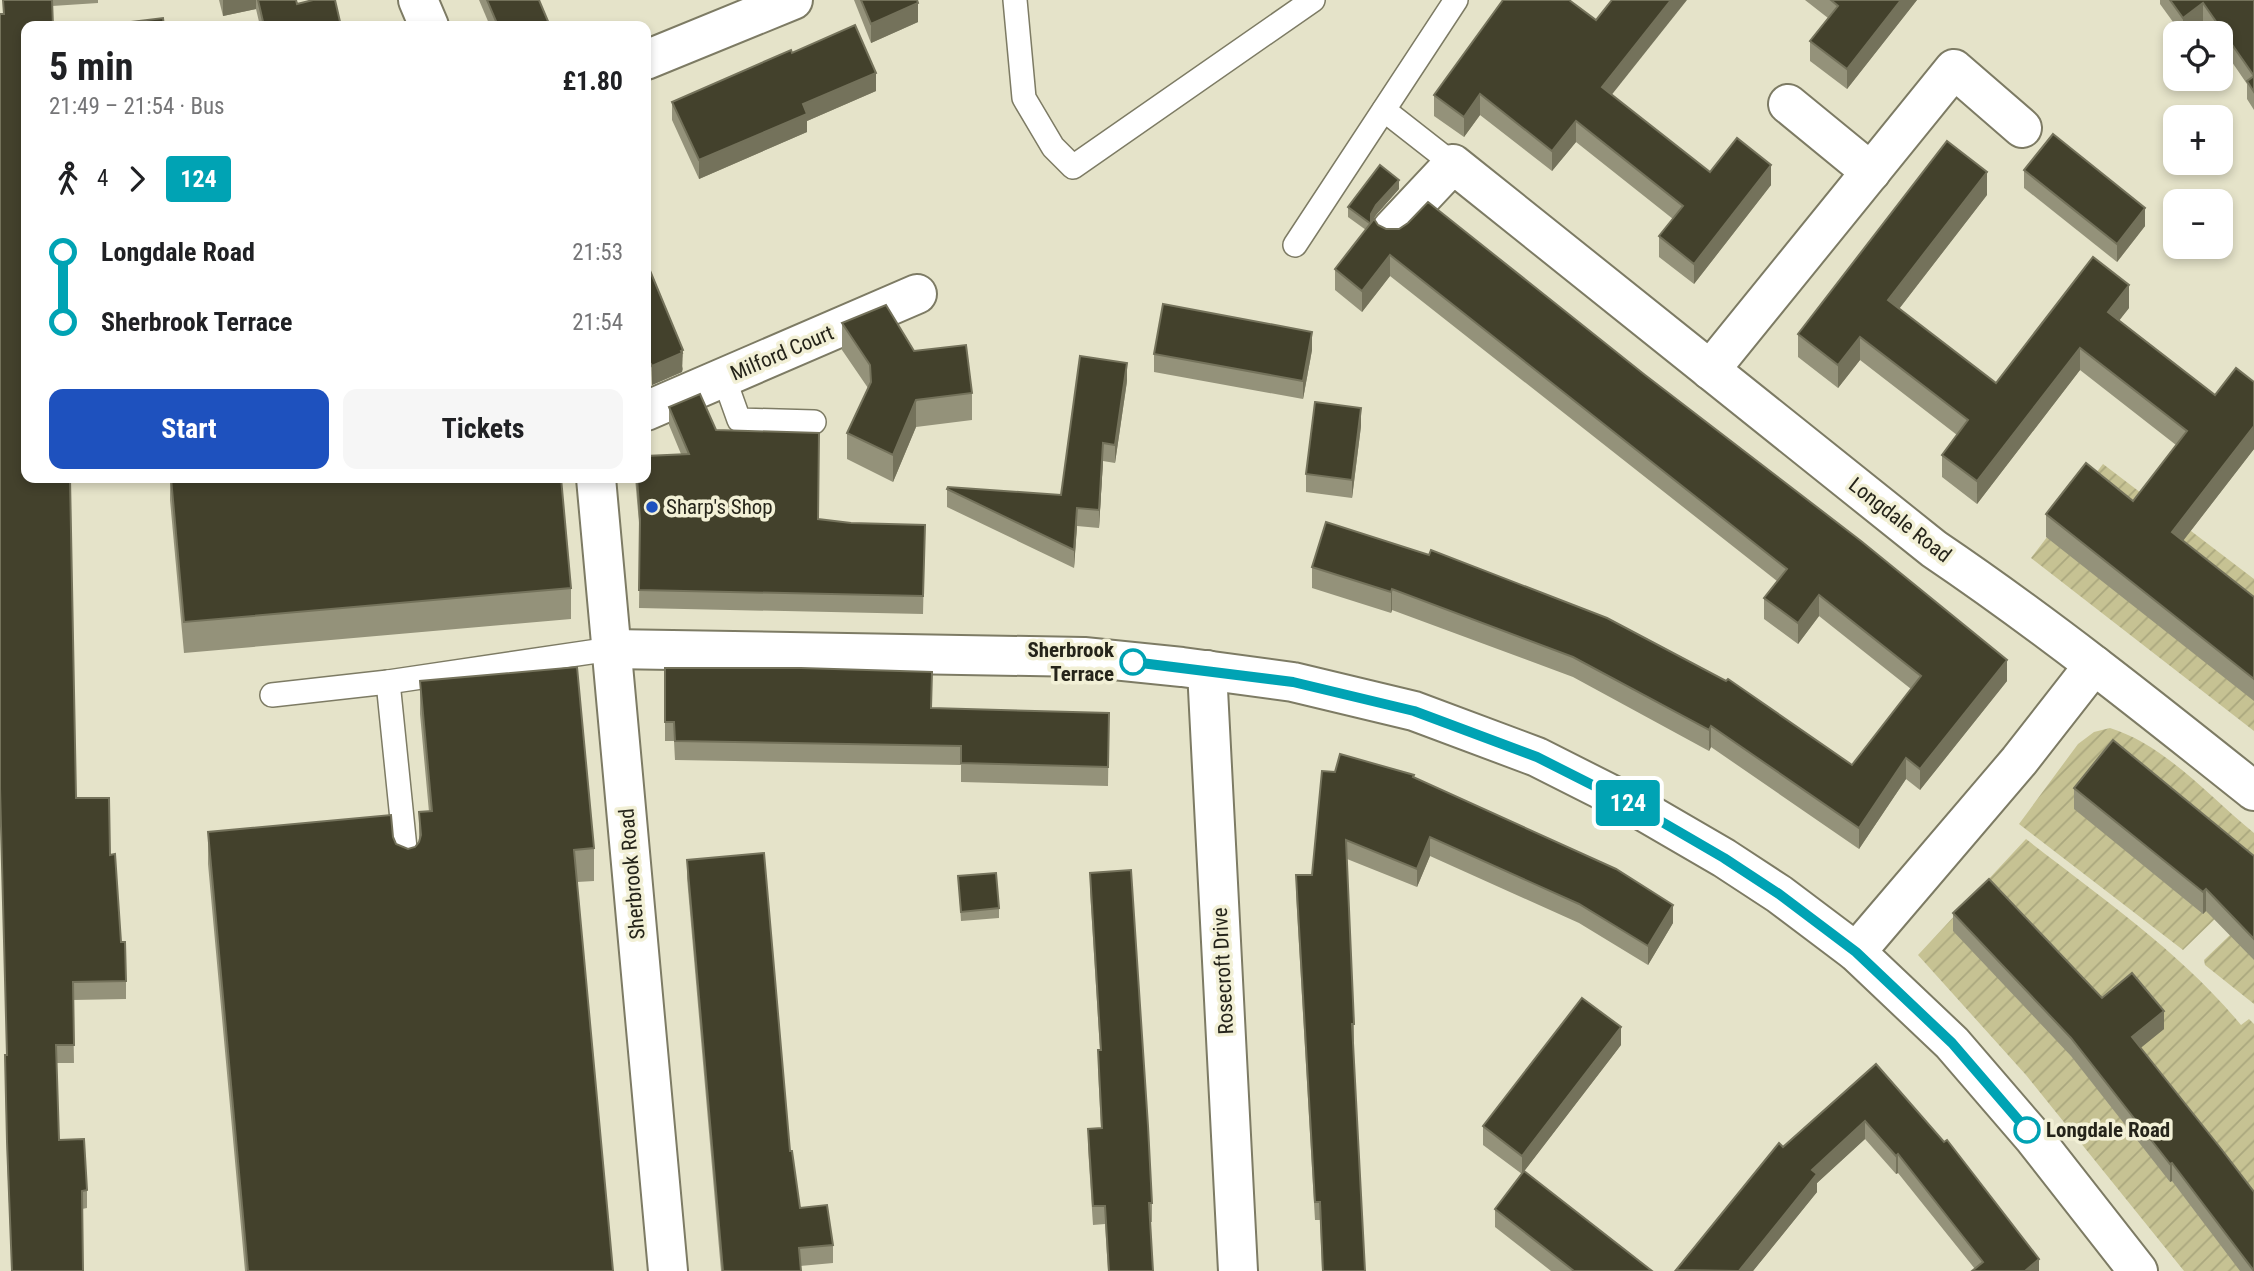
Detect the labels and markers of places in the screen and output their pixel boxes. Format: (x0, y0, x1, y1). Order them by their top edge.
place label: Sharp's Shop (666, 495, 773, 519)
marker: Sharp's Shop (644, 499, 660, 515)
place label: Sherbrook Terrace (1027, 638, 1115, 686)
marker: Sherbrook Terrace (1120, 649, 1146, 675)
marker: Longdale Road (2014, 1117, 2040, 1143)
place label: Longdale Road (2046, 1118, 2170, 1142)

